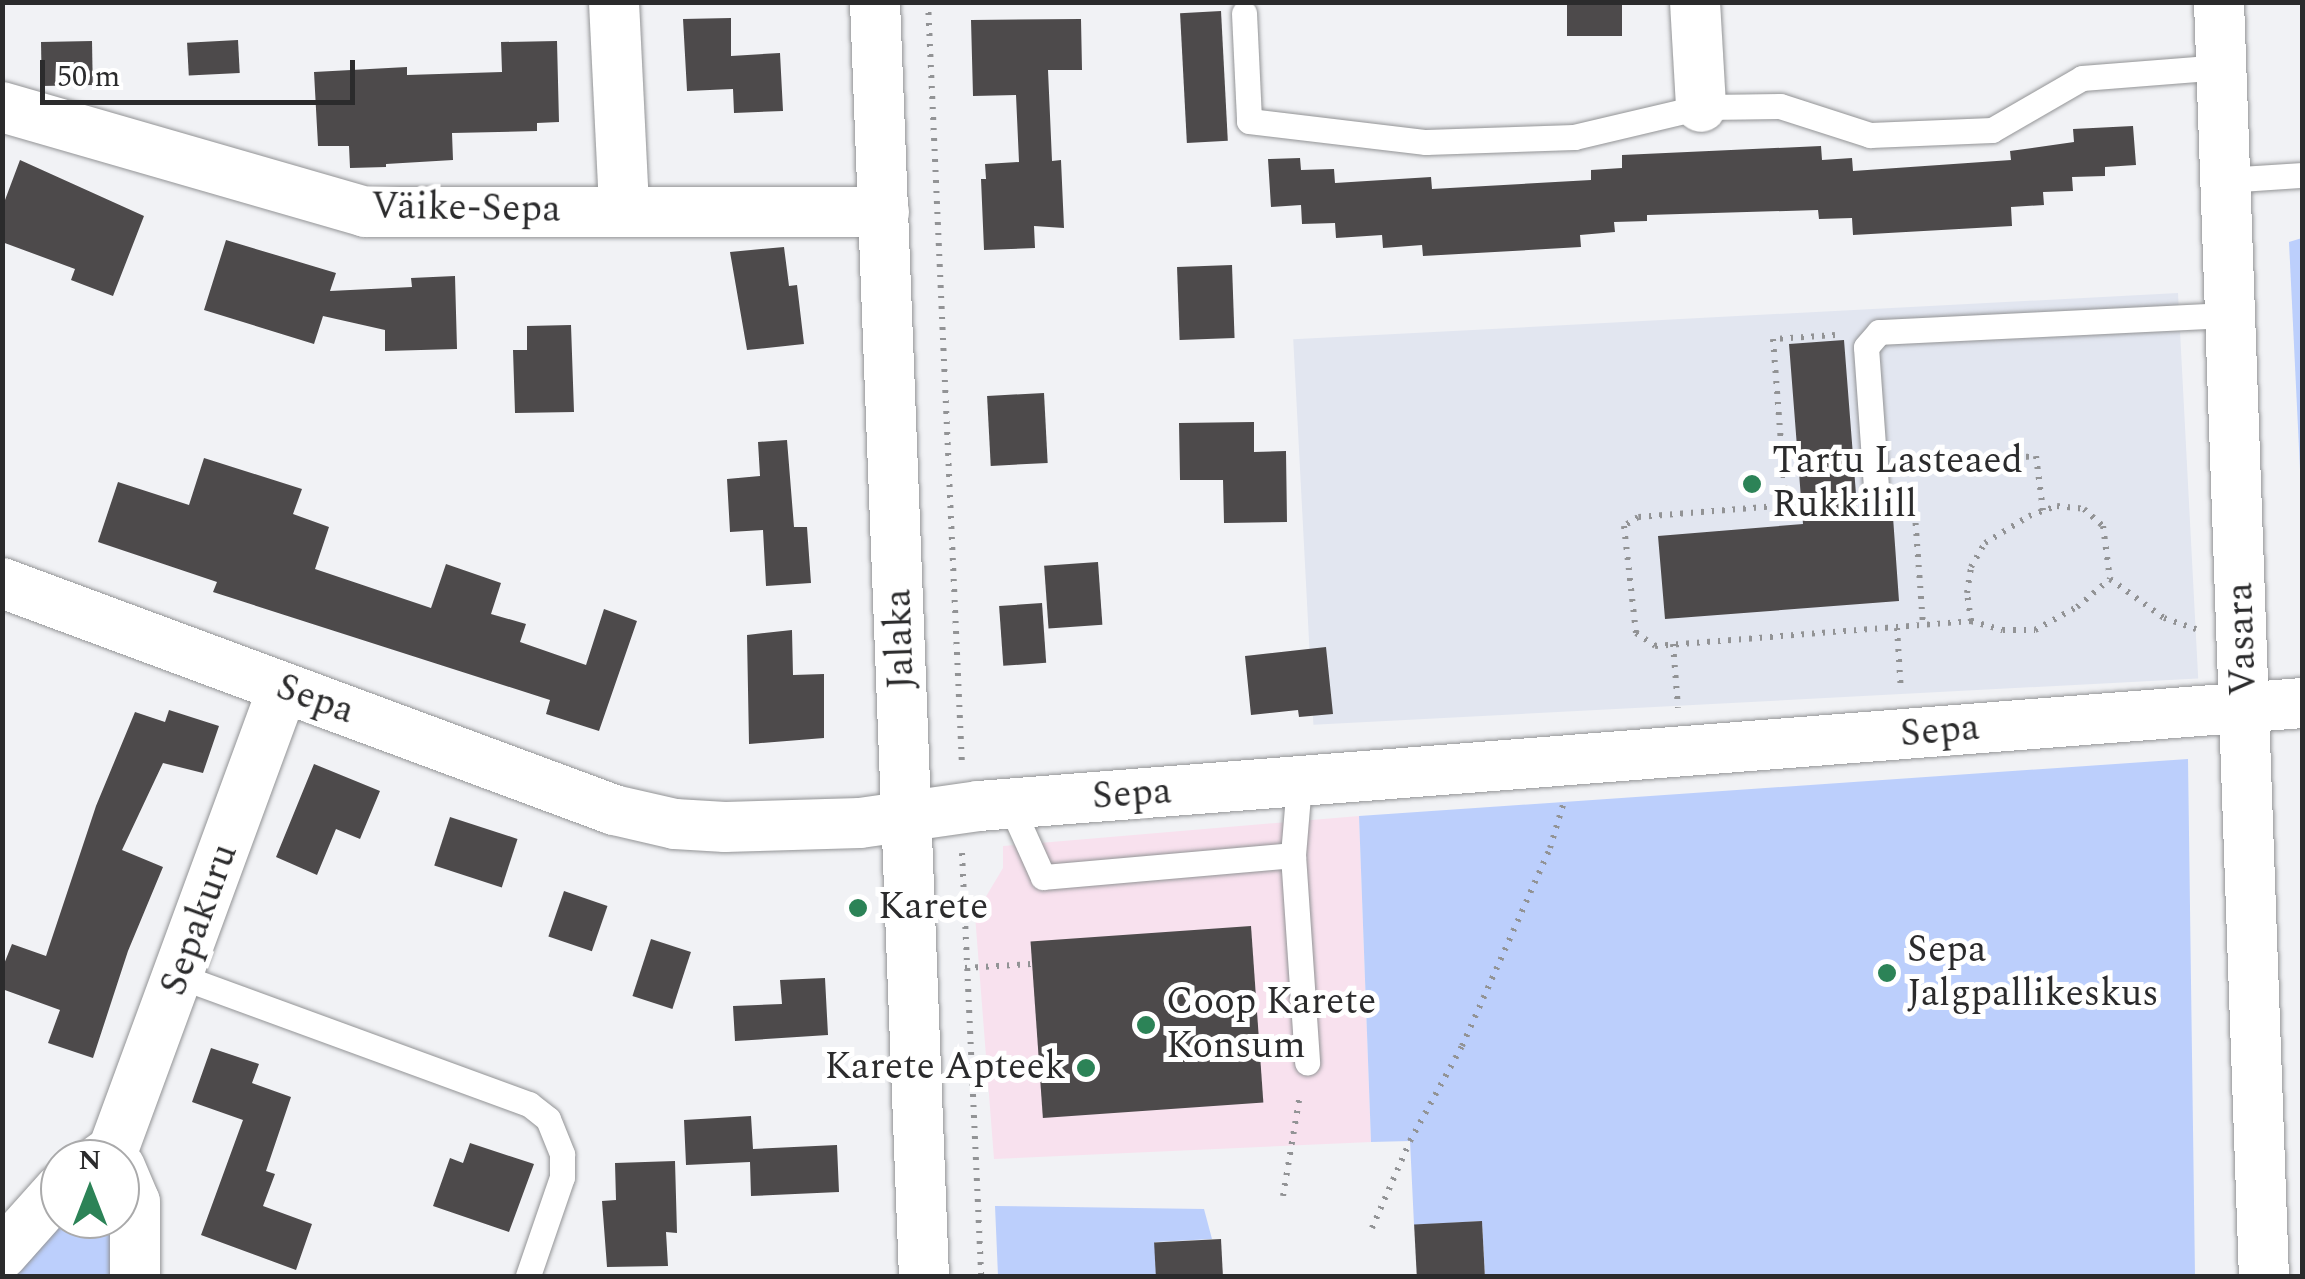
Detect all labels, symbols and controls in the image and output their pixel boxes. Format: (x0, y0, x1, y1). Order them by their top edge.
scale bar (45, 40, 360, 102)
text: 50 m (57, 54, 120, 100)
street label: Väike-Sepa (371, 185, 561, 233)
place label: Tartu Lasteaed Rukkilill (1772, 439, 2023, 528)
marker: Tartu Lasteaed Rukkilill (1741, 473, 1763, 495)
street label: Vasara (2218, 581, 2268, 697)
street label: Jalaka (876, 588, 926, 690)
street label: Sepa (270, 665, 360, 735)
street label: Sepa (1898, 706, 1982, 758)
street label: Sepa (1091, 769, 1173, 821)
street label: Sepakuru (152, 838, 248, 1002)
place label: Karete (878, 885, 988, 931)
marker: Karete (847, 897, 869, 919)
place label: Sepa Jalgpallikeskus (1907, 928, 2159, 1018)
marker: Sepa Jalgpallikeskus (1876, 962, 1898, 984)
place label: Coop Karete Konsum (1166, 980, 1376, 1070)
marker: Coop Karete Konsum (1135, 1014, 1157, 1036)
place label: Karete Apteek (825, 1045, 1066, 1091)
marker: Karete Apteek (1075, 1057, 1097, 1079)
north arrow (40, 1139, 140, 1239)
text: N (79, 1139, 101, 1182)

